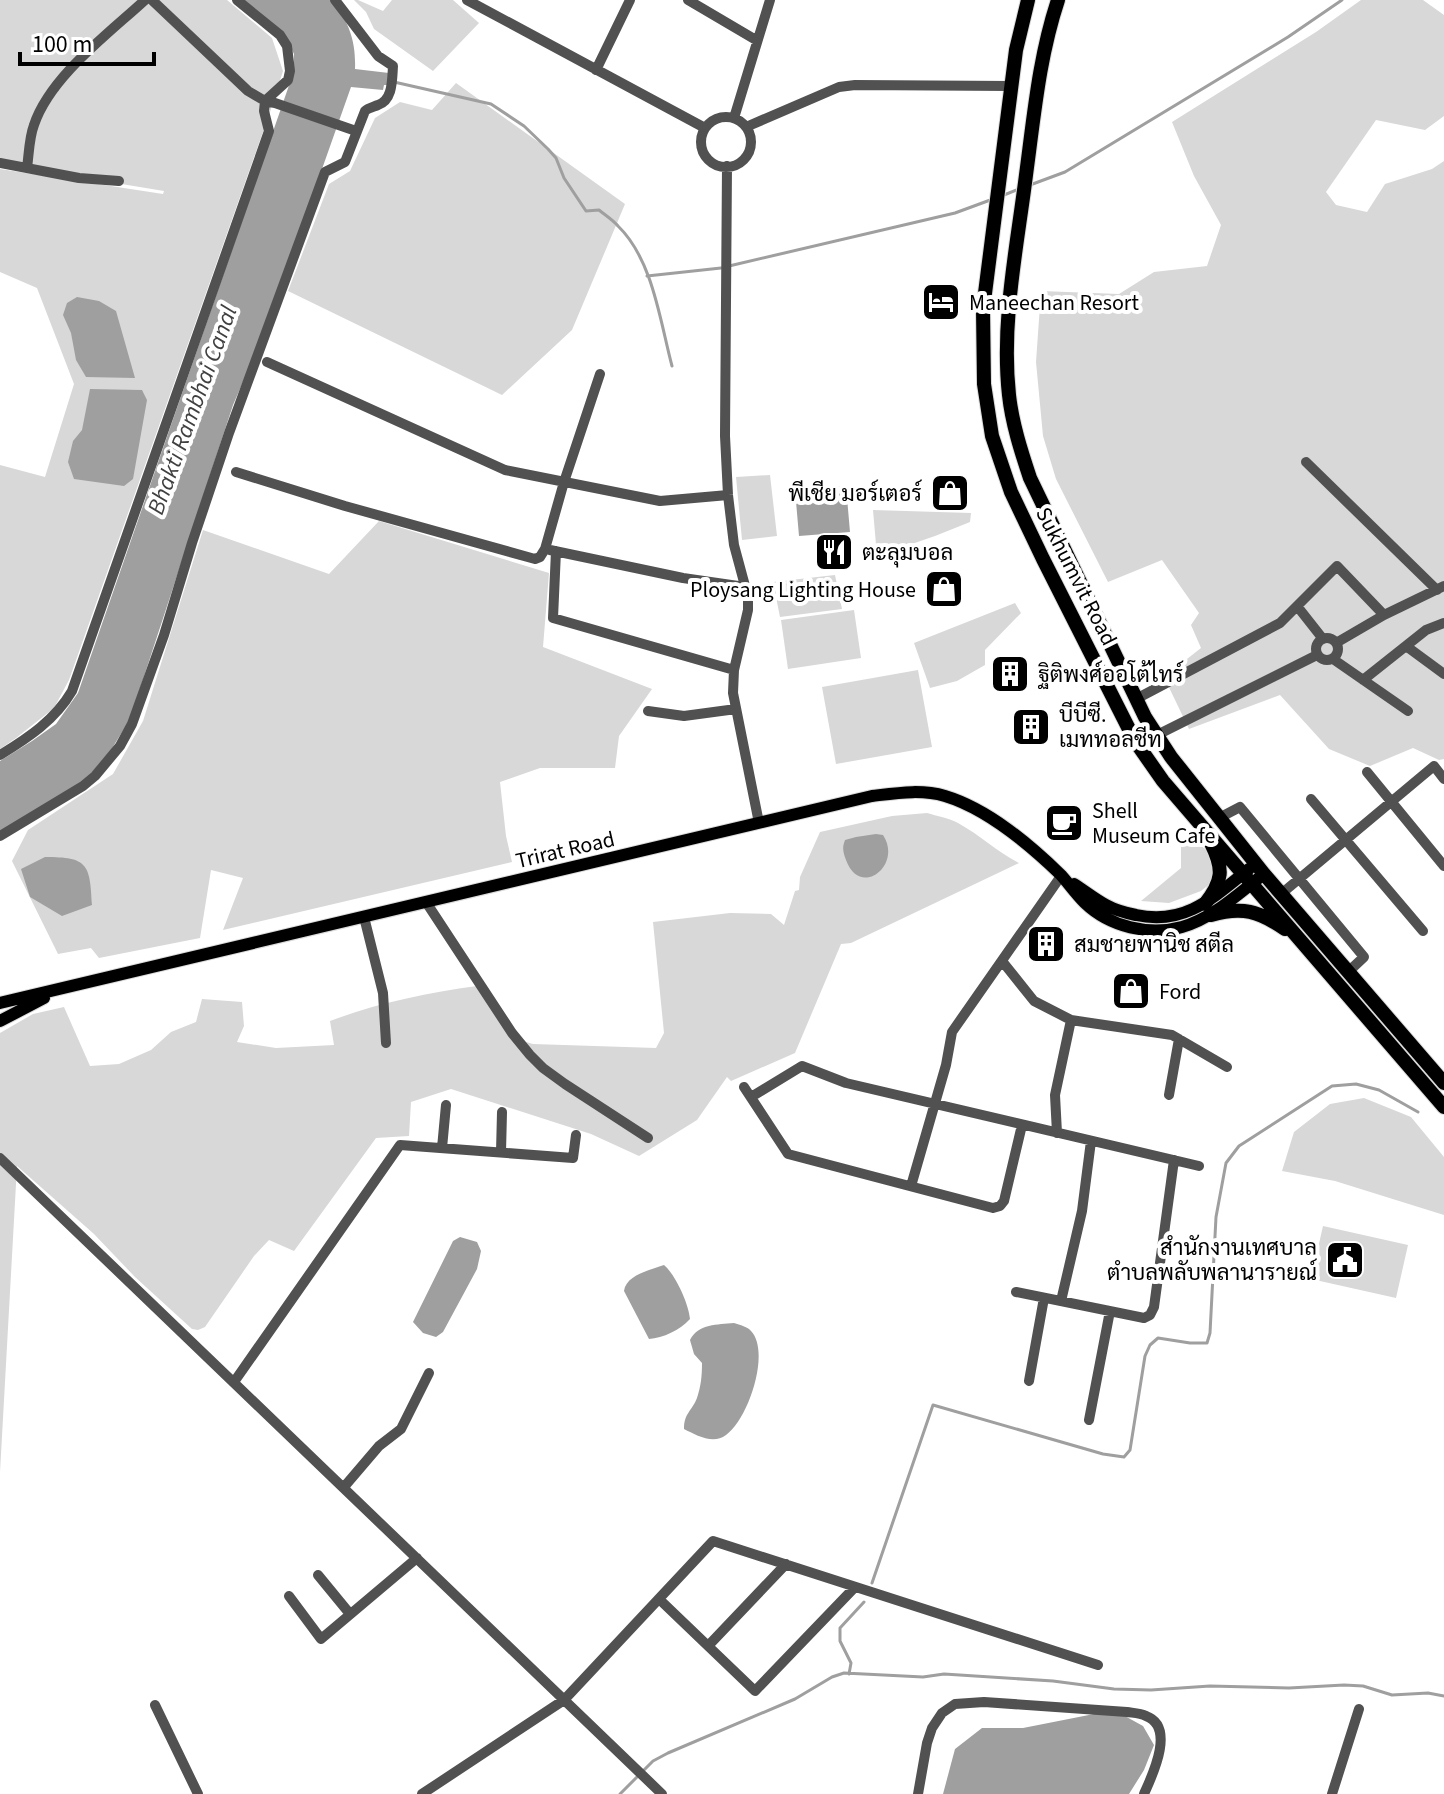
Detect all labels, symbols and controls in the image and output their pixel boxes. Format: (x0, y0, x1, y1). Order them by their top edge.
scale bar (20, 16, 154, 66)
text: 100 m (32, 27, 92, 62)
hotel icon: Maneechan Resort (920, 281, 962, 323)
place label: Maneechan Resort (969, 287, 1139, 319)
water label: Bhakti Rambhai Canal (138, 301, 247, 519)
shop icon: พีเชีย มอร์เตอร์ (929, 472, 971, 514)
place label: พีเชีย มอร์เตอร์ (788, 478, 922, 510)
street label: Sukhumvit Road (1027, 502, 1125, 651)
restaurant icon: ตะลุมบอล (813, 531, 855, 573)
place label: ตะลุมบอล (862, 537, 953, 569)
shop icon: Ploysang Lighting House (923, 568, 965, 610)
place label: Ploysang Lighting House (690, 574, 916, 606)
building icon: ฐิติพงศ์ออโต้ไทร์ (989, 653, 1031, 695)
place label: ฐิติพงศ์ออโต้ไทร์ (1037, 659, 1184, 691)
place label: บีบีซี. เมททอลชีท (1059, 699, 1162, 756)
building icon: บีบีซี. เมททอลชีท (1010, 706, 1052, 748)
place label: Shell Museum Cafe (1092, 795, 1216, 852)
cafe icon: Shell Museum Cafe (1043, 802, 1085, 844)
street label: Trirat Road (513, 823, 618, 877)
building icon: สมชายพานิช สตีล (1025, 923, 1067, 965)
place label: สมชายพานิช สตีล (1074, 929, 1234, 961)
shop icon: Ford (1110, 970, 1152, 1012)
place label: Ford (1159, 976, 1201, 1008)
place label: สำนักงานเทศบาล ตำบลพลับพลานารายณ์ (1107, 1232, 1317, 1289)
public building icon: สำนักงานเทศบาล ตำบลพลับพลานารายณ์ (1324, 1239, 1366, 1281)

